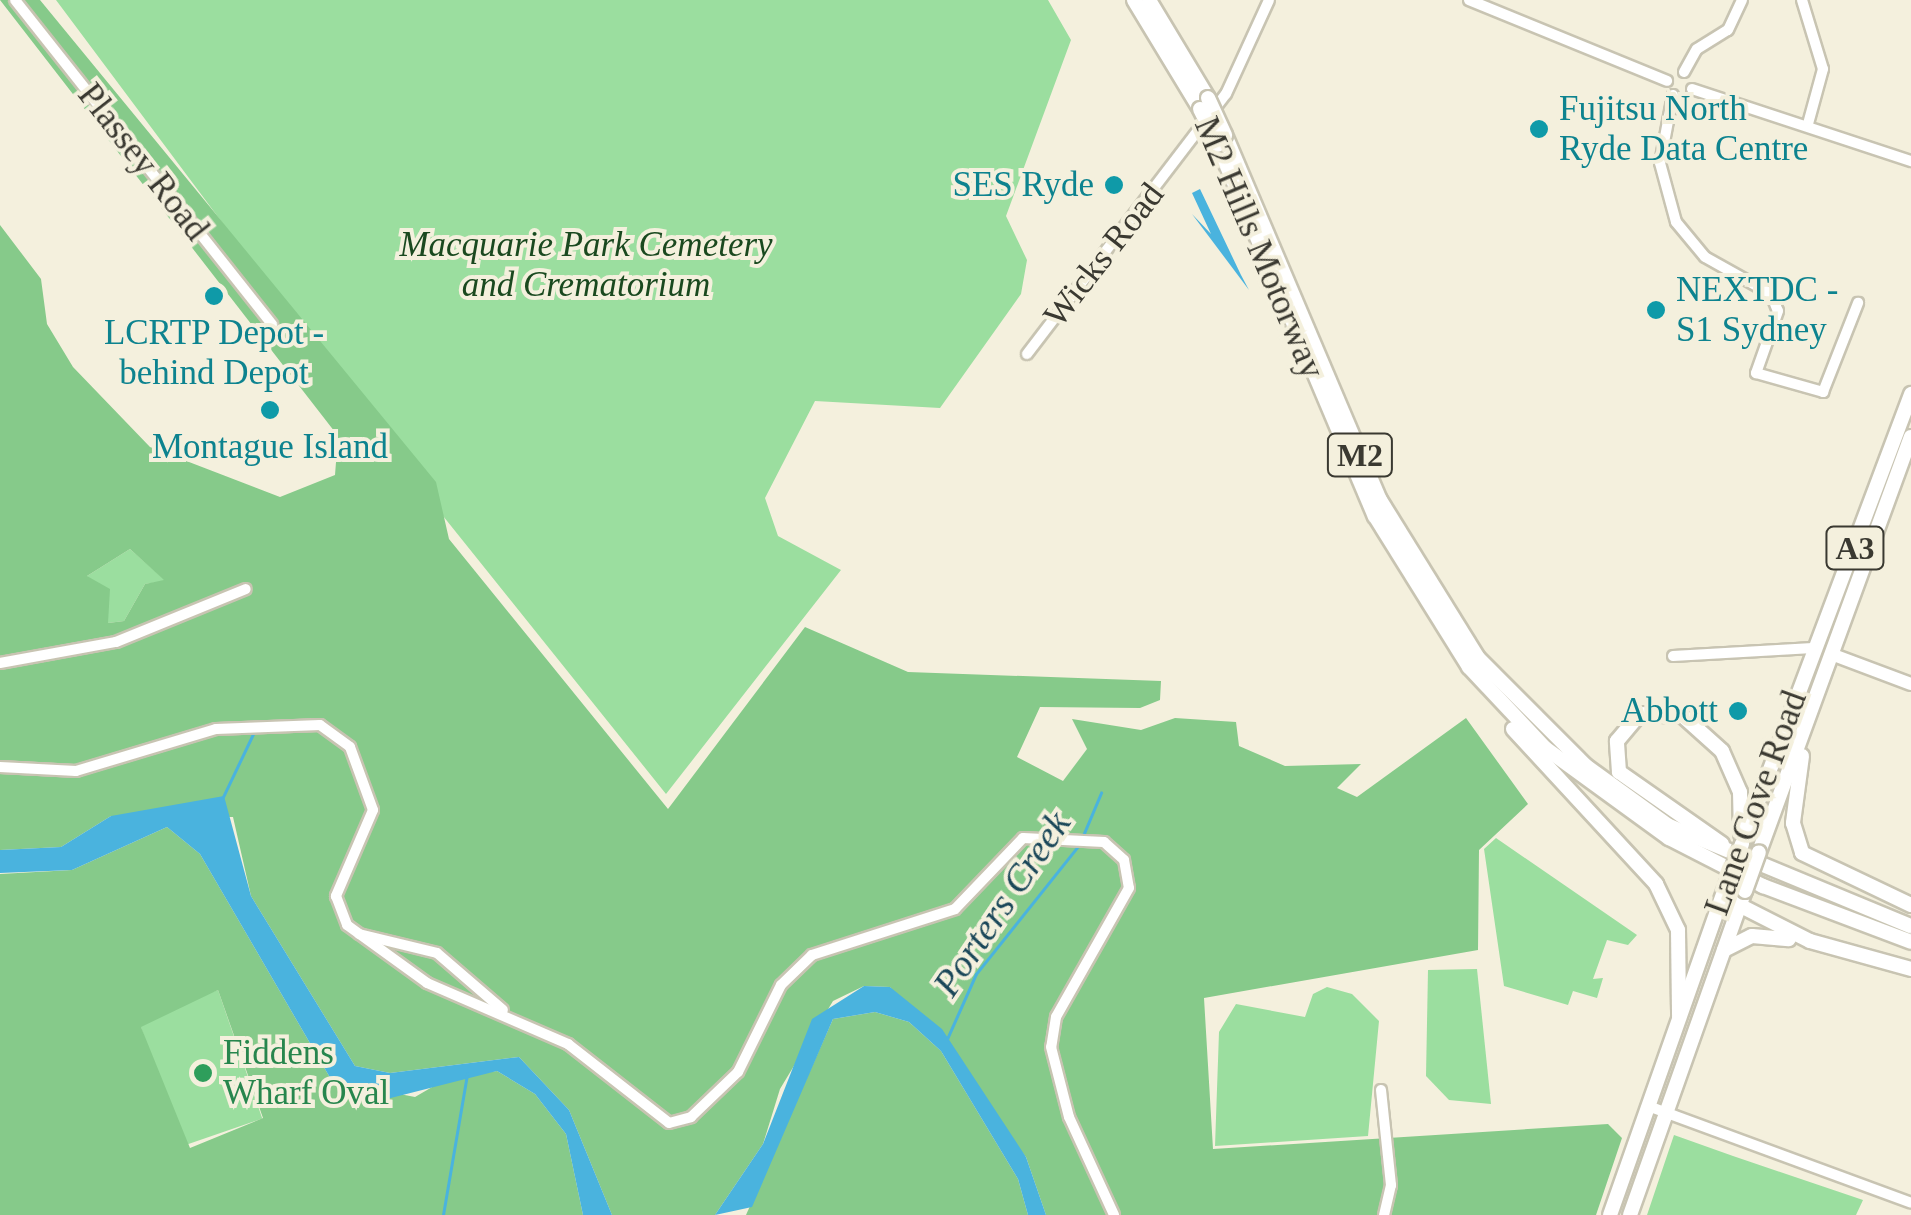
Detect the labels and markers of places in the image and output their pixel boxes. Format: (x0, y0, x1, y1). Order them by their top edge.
place label: Fujitsu North Ryde Data Centre (1559, 88, 1808, 170)
marker: Fujitsu North Ryde Data Centre (1528, 118, 1550, 140)
place label: SES Ryde (952, 164, 1094, 206)
marker: SES Ryde (1103, 174, 1125, 196)
place label: NEXTDC - S1 Sydney (1676, 269, 1838, 351)
marker: LCRTP Depot - behind Depot (203, 285, 225, 307)
marker: NEXTDC - S1 Sydney (1645, 299, 1667, 321)
place label: LCRTP Depot - behind Depot (103, 312, 325, 394)
marker: Montague Island (259, 399, 281, 421)
place label: Montague Island (152, 426, 388, 468)
place label: Abbott (1621, 690, 1718, 732)
marker: Abbott (1727, 700, 1749, 722)
place label: Fiddens Wharf Oval (223, 1032, 389, 1114)
marker: Fiddens Wharf Oval (192, 1062, 214, 1084)

